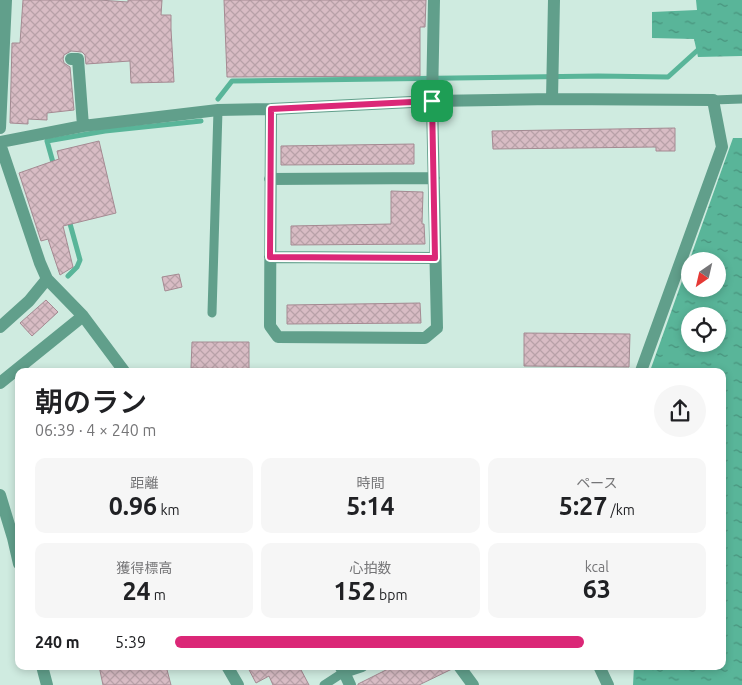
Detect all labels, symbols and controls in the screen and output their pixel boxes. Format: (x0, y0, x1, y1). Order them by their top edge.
pin (411, 80, 453, 122)
icon: arrive (418, 87, 446, 115)
north arrow (681, 252, 726, 298)
map controls (681, 252, 726, 352)
button: locate (681, 307, 726, 352)
button: share (654, 385, 706, 437)
text: 朝のラン (35, 386, 147, 417)
text: 06:39 · 4 × 240 m (35, 421, 156, 439)
text: 距離 (130, 475, 158, 491)
text: 時間 (356, 475, 384, 491)
text: ペース (576, 475, 617, 491)
text: 0.96 (109, 492, 157, 520)
text: 5:14 (346, 492, 395, 520)
text: 5:27 (559, 492, 607, 520)
text: km (157, 502, 180, 518)
text: /km (607, 502, 635, 518)
text: kcal (585, 559, 609, 575)
text: 獲得標高 (116, 560, 172, 576)
text: 心拍数 (349, 560, 391, 576)
text: 63 (583, 575, 611, 603)
text: 24 (122, 577, 151, 605)
text: 152 (334, 577, 376, 605)
text: m (151, 587, 166, 603)
text: bpm (376, 587, 407, 603)
text: 240 m (35, 633, 80, 651)
text: 5:39 (115, 633, 146, 651)

